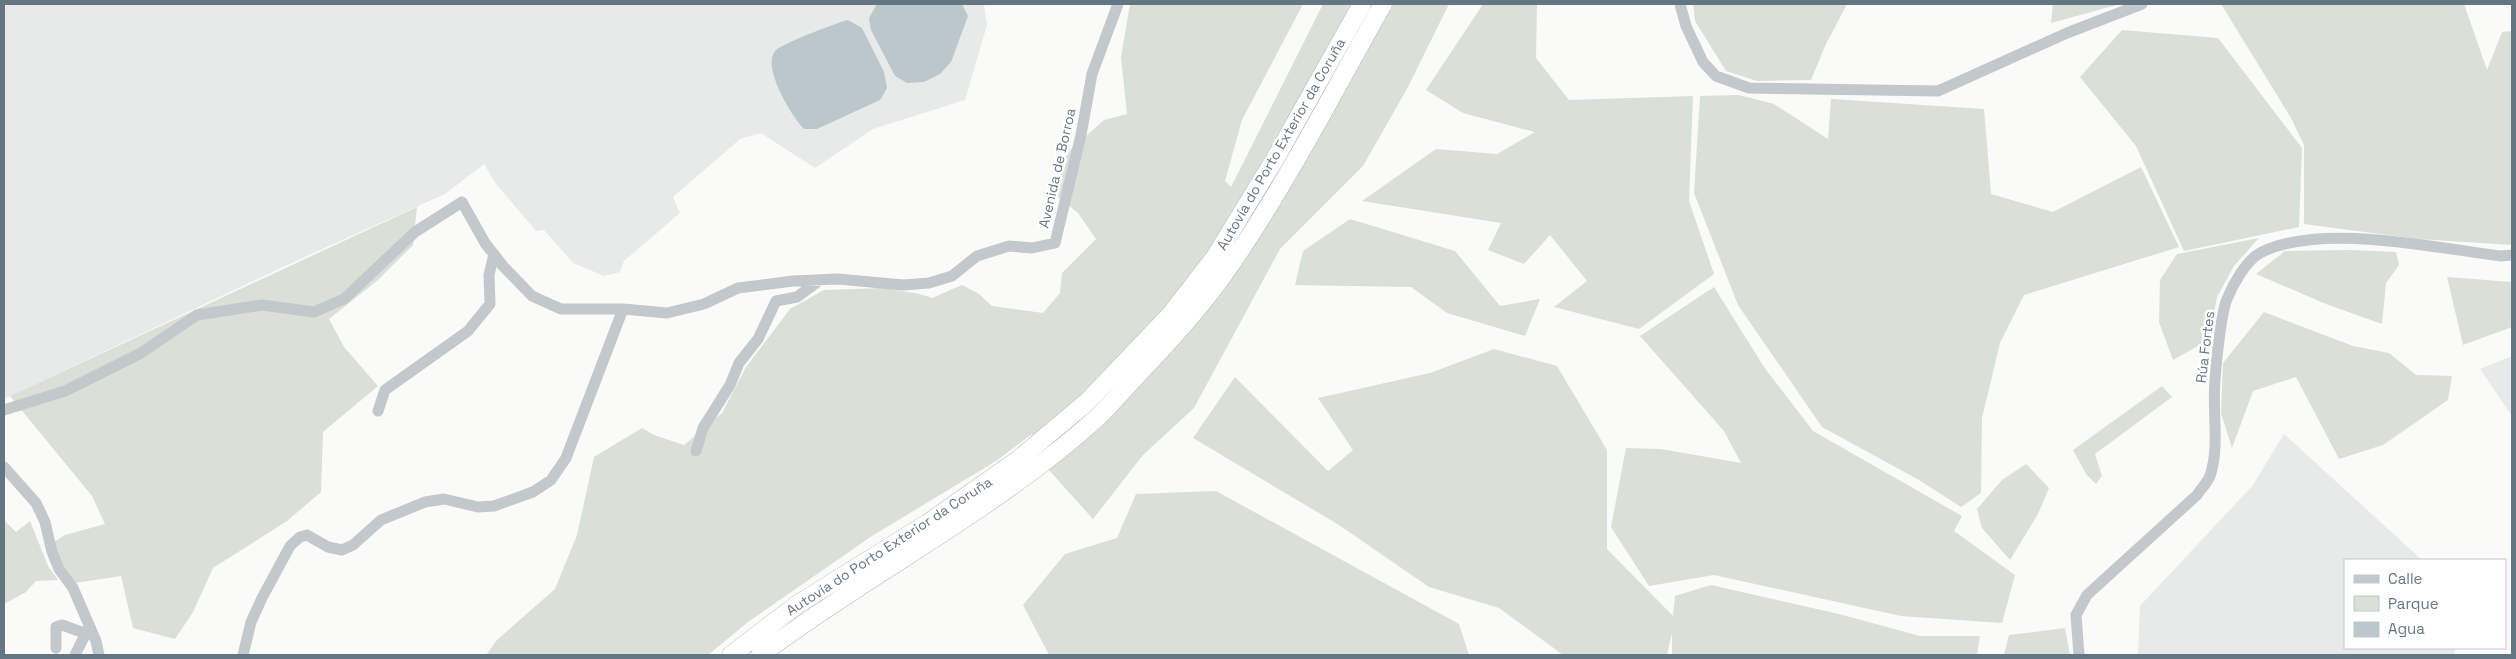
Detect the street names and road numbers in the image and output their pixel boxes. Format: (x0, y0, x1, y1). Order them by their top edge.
street label: Autovía do Porto Exterior da Coruña (1213, 35, 1349, 253)
street label: Avenida de Borroa (1034, 106, 1080, 230)
street label: Rúa Fortes (2192, 310, 2218, 384)
street label: Autovía do Porto Exterior da Coruña (783, 473, 995, 619)

